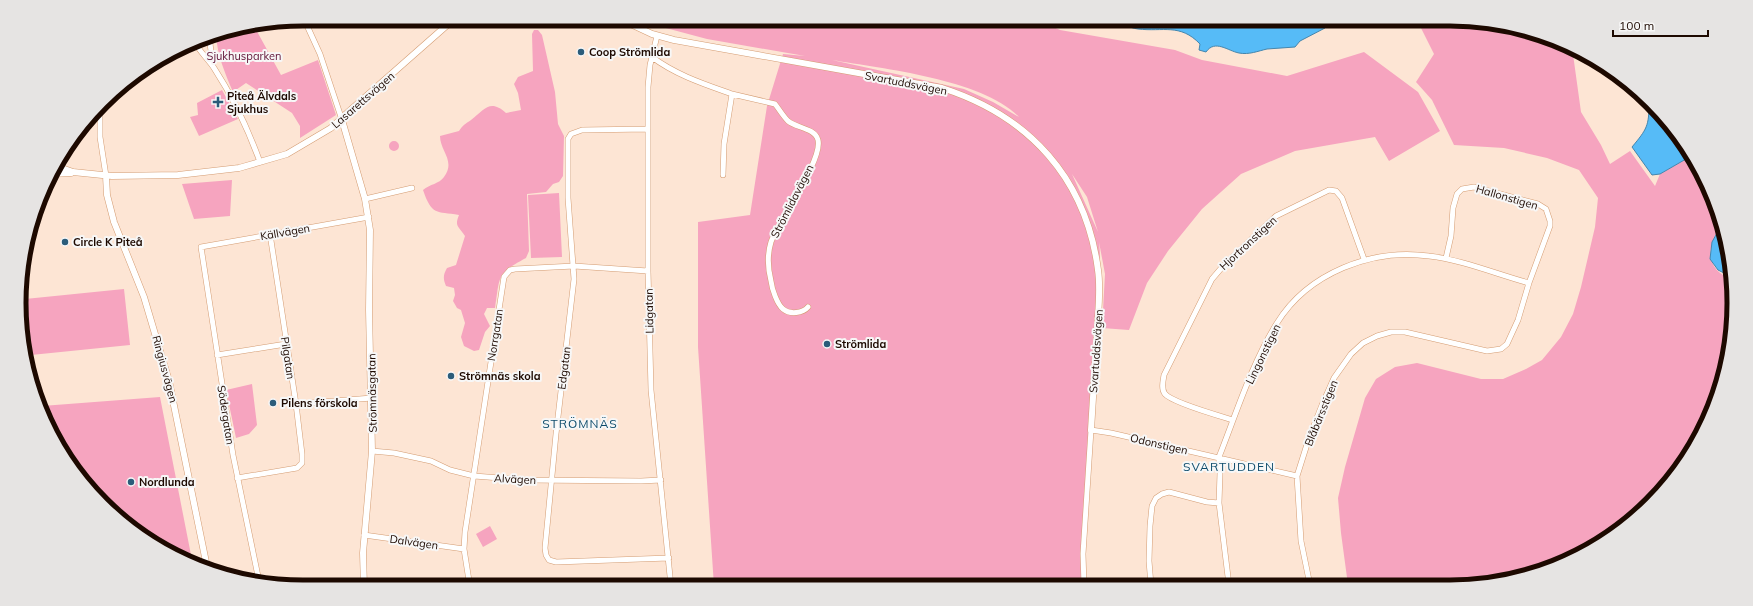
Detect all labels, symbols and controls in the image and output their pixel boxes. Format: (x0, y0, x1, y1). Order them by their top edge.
scale bar (1613, 12, 1708, 38)
text: 100 m (1619, 18, 1654, 33)
place label: Coop Strömlida (589, 45, 670, 59)
marker: Coop Strömlida (576, 47, 586, 57)
park label: Sjukhusparken (207, 49, 281, 63)
street label: Svartuddsvägen (864, 68, 948, 98)
street label: Lasarettsvägen (329, 69, 397, 131)
place label: Piteå Älvdals Sjukhus (227, 89, 297, 116)
marker: Piteå Älvdals Sjukhus (212, 96, 224, 108)
street label: Strömlidavägen (768, 162, 816, 240)
street label: Hallonstigen (1474, 181, 1540, 213)
street label: Hjortronstigen (1217, 213, 1279, 273)
street label: Källvägen (259, 221, 311, 243)
place label: Circle K Piteå (73, 235, 143, 249)
marker: Circle K Piteå (60, 237, 70, 247)
street label: Lidgatan (642, 288, 656, 334)
street label: Norrgatan (484, 308, 506, 362)
street label: Svartuddsvägen (1086, 309, 1106, 393)
street label: Lingonstigen (1242, 322, 1284, 386)
street label: Ringiusvägen (149, 334, 181, 404)
street label: Pilgatan (278, 336, 298, 380)
place label: Strömlida (835, 337, 886, 351)
marker: Strömlida (822, 339, 832, 349)
street label: Edgatan (554, 346, 574, 390)
street label: Strömnäsgatan (364, 353, 380, 433)
place label: Strömnäs skola (459, 369, 541, 383)
marker: Strömnäs skola (446, 371, 456, 381)
street label: Blåbärsstigen (1301, 378, 1341, 448)
street label: Södergatan (214, 384, 238, 446)
place label: Pilens förskola (281, 396, 358, 410)
marker: Pilens förskola (268, 398, 278, 408)
district label: STRÖMNÄS (542, 416, 618, 431)
street label: Odonstigen (1129, 431, 1189, 457)
district label: SVARTUDDEN (1183, 459, 1275, 474)
street label: Alvägen (494, 471, 536, 487)
place label: Nordlunda (139, 475, 195, 489)
marker: Nordlunda (126, 477, 136, 487)
street label: Dalvägen (389, 532, 439, 552)

